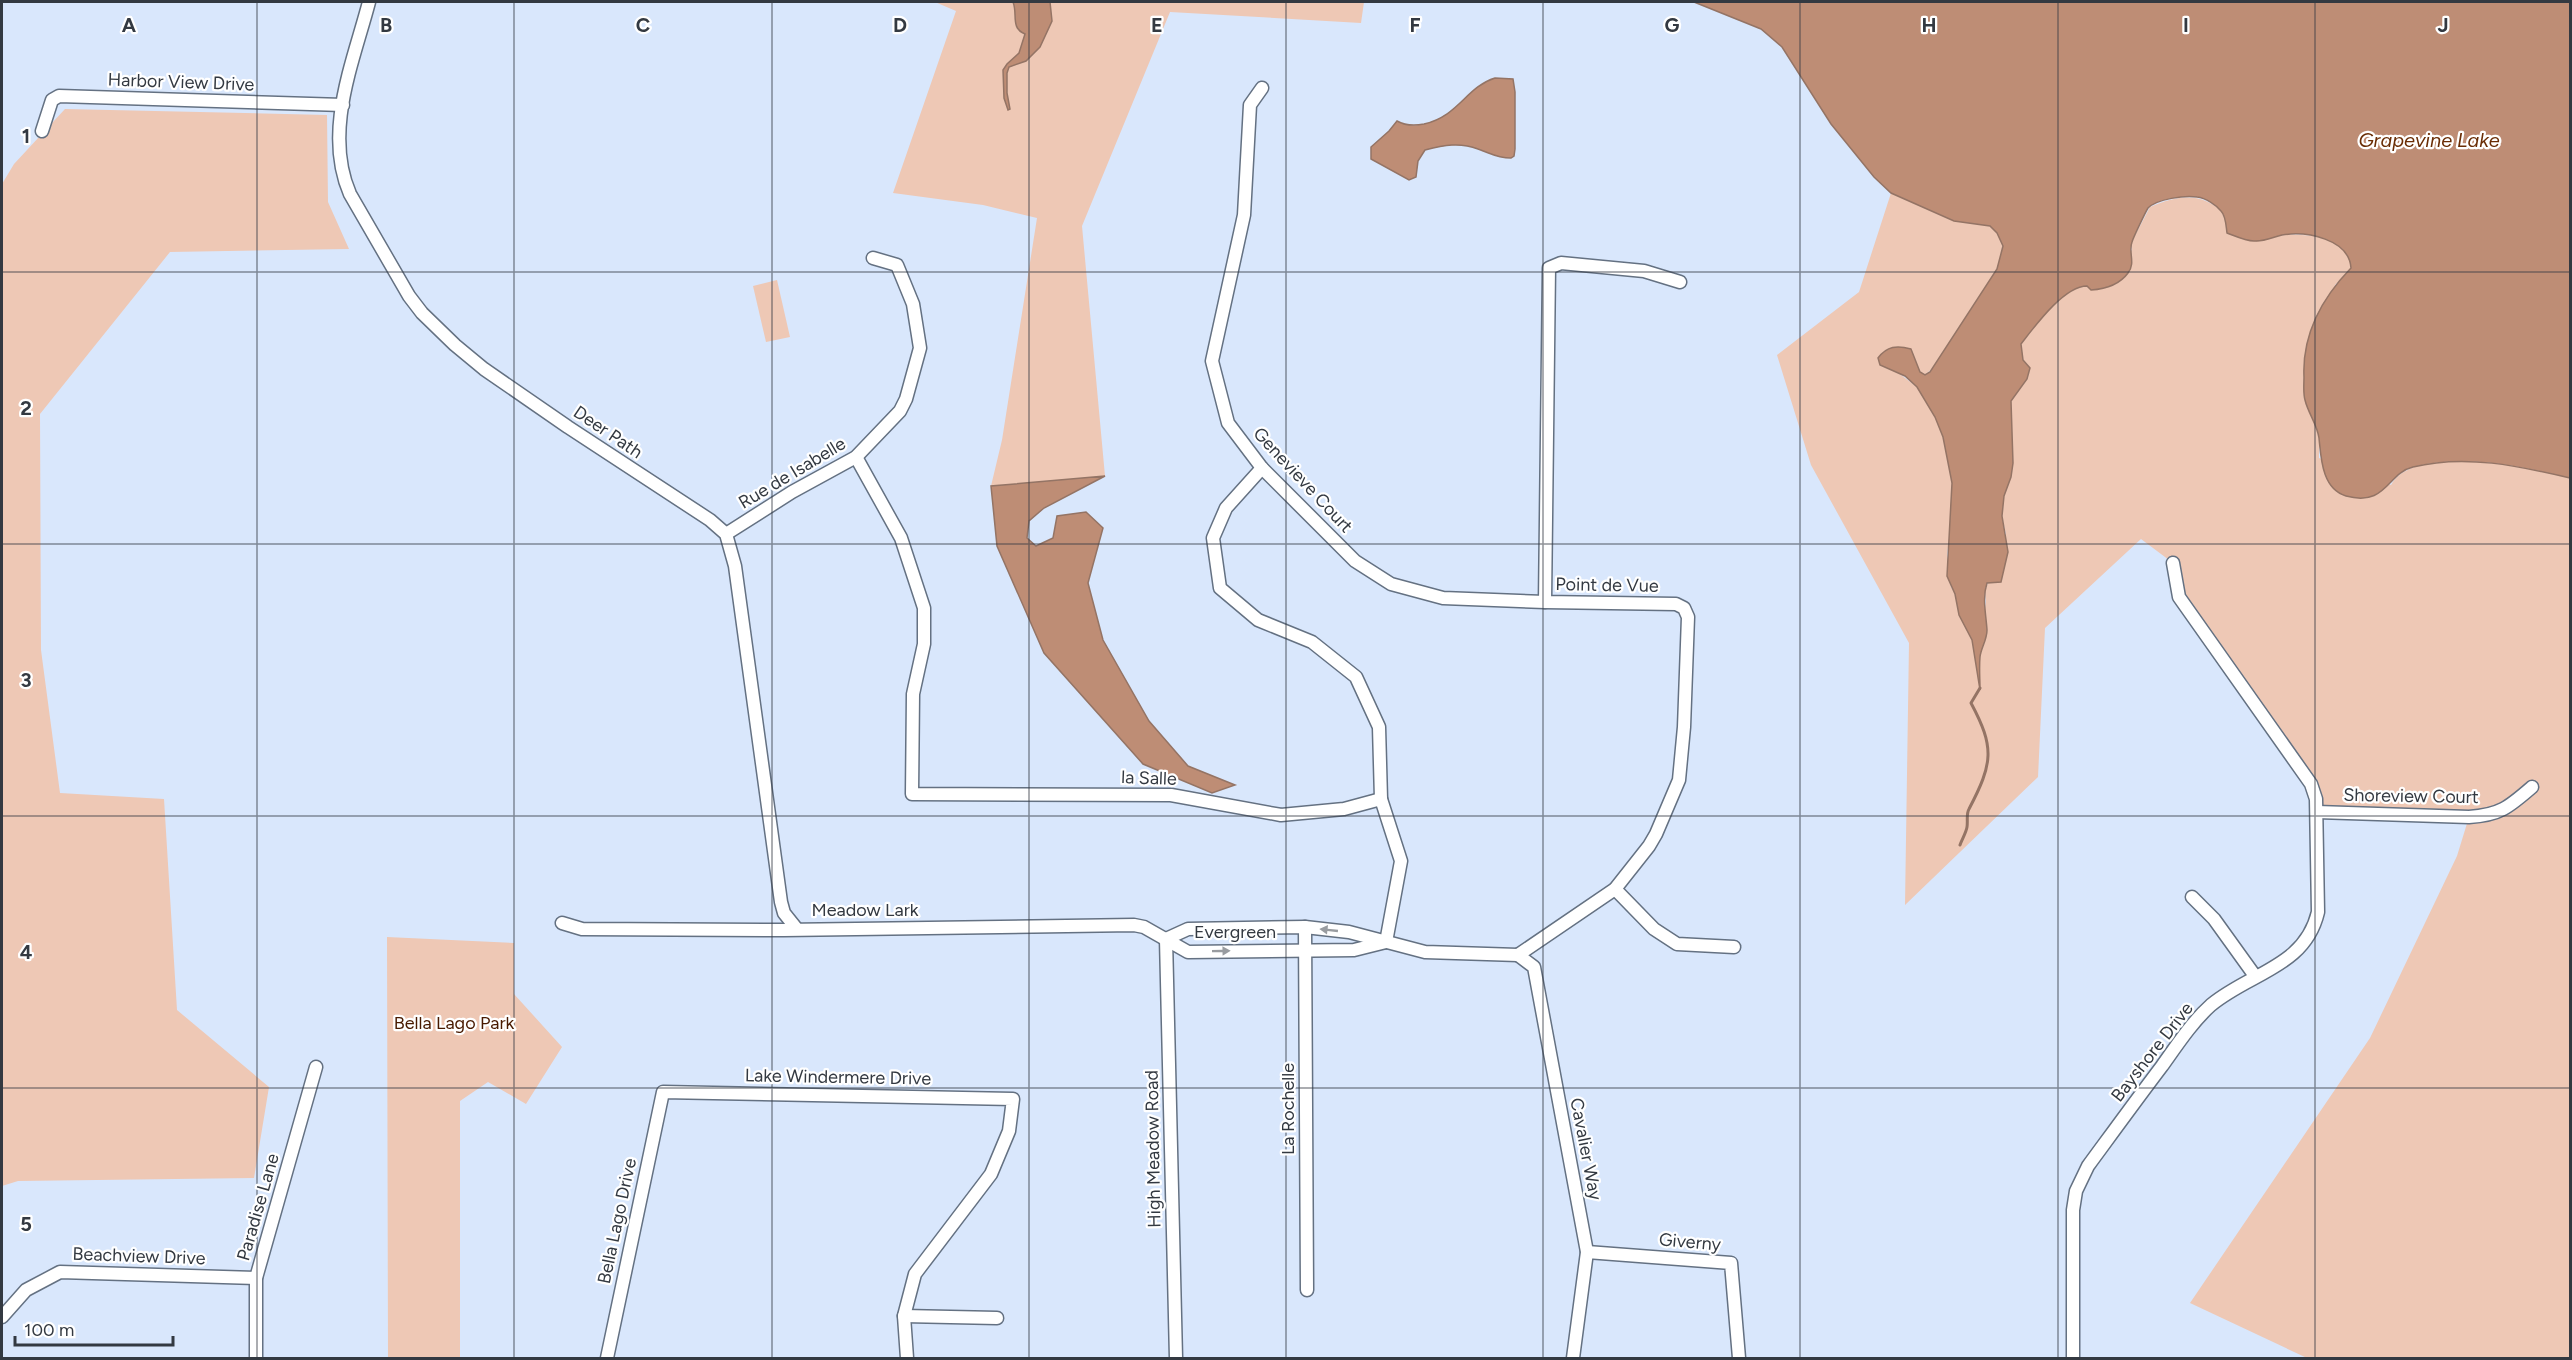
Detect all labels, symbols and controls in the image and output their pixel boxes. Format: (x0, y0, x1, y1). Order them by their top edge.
text: A (122, 13, 137, 37)
text: B (380, 13, 392, 37)
text: C (636, 13, 650, 37)
text: D (893, 13, 907, 37)
text: E (1151, 13, 1163, 37)
text: F (1409, 13, 1421, 37)
text: G (1665, 13, 1680, 37)
text: H (1922, 13, 1937, 37)
text: I (2183, 13, 2189, 37)
text: J (2437, 13, 2449, 37)
street label: Harbor View Drive (107, 68, 255, 96)
text: 1 (22, 124, 30, 148)
water label: Grapevine Lake (2358, 128, 2500, 152)
text: 2 (20, 396, 32, 420)
street label: Deer Path (569, 401, 647, 463)
street label: Genevieve Court (1249, 423, 1358, 537)
street label: Rue de Isabelle (734, 432, 850, 514)
street label: Point de Vue (1555, 573, 1659, 597)
text: 3 (20, 668, 32, 692)
street label: la Salle (1121, 766, 1177, 790)
street label: Shoreview Court (2343, 784, 2479, 808)
street label: Meadow Lark (812, 899, 919, 921)
street label: Evergreen (1194, 921, 1276, 943)
one-way arrow (1320, 925, 1339, 935)
text: 4 (20, 940, 33, 964)
one-way arrow (1211, 946, 1230, 956)
street label: Bayshore Drive (2106, 998, 2198, 1106)
park label: Bella Lago Park (394, 1012, 515, 1034)
street label: La Rochelle (1277, 1063, 1299, 1155)
street label: Lake Windermere Drive (745, 1064, 932, 1090)
street label: High Meadow Road (1141, 1070, 1165, 1228)
street label: Cavalier Way (1565, 1096, 1607, 1203)
street label: Paradise Lane (232, 1151, 284, 1263)
street label: Bella Lago Drive (593, 1156, 641, 1286)
text: 5 (20, 1212, 32, 1236)
street label: Giverny (1658, 1228, 1723, 1256)
street label: Beachview Drive (72, 1243, 206, 1269)
scale bar (15, 1309, 172, 1347)
text: 100 m (24, 1319, 74, 1341)

